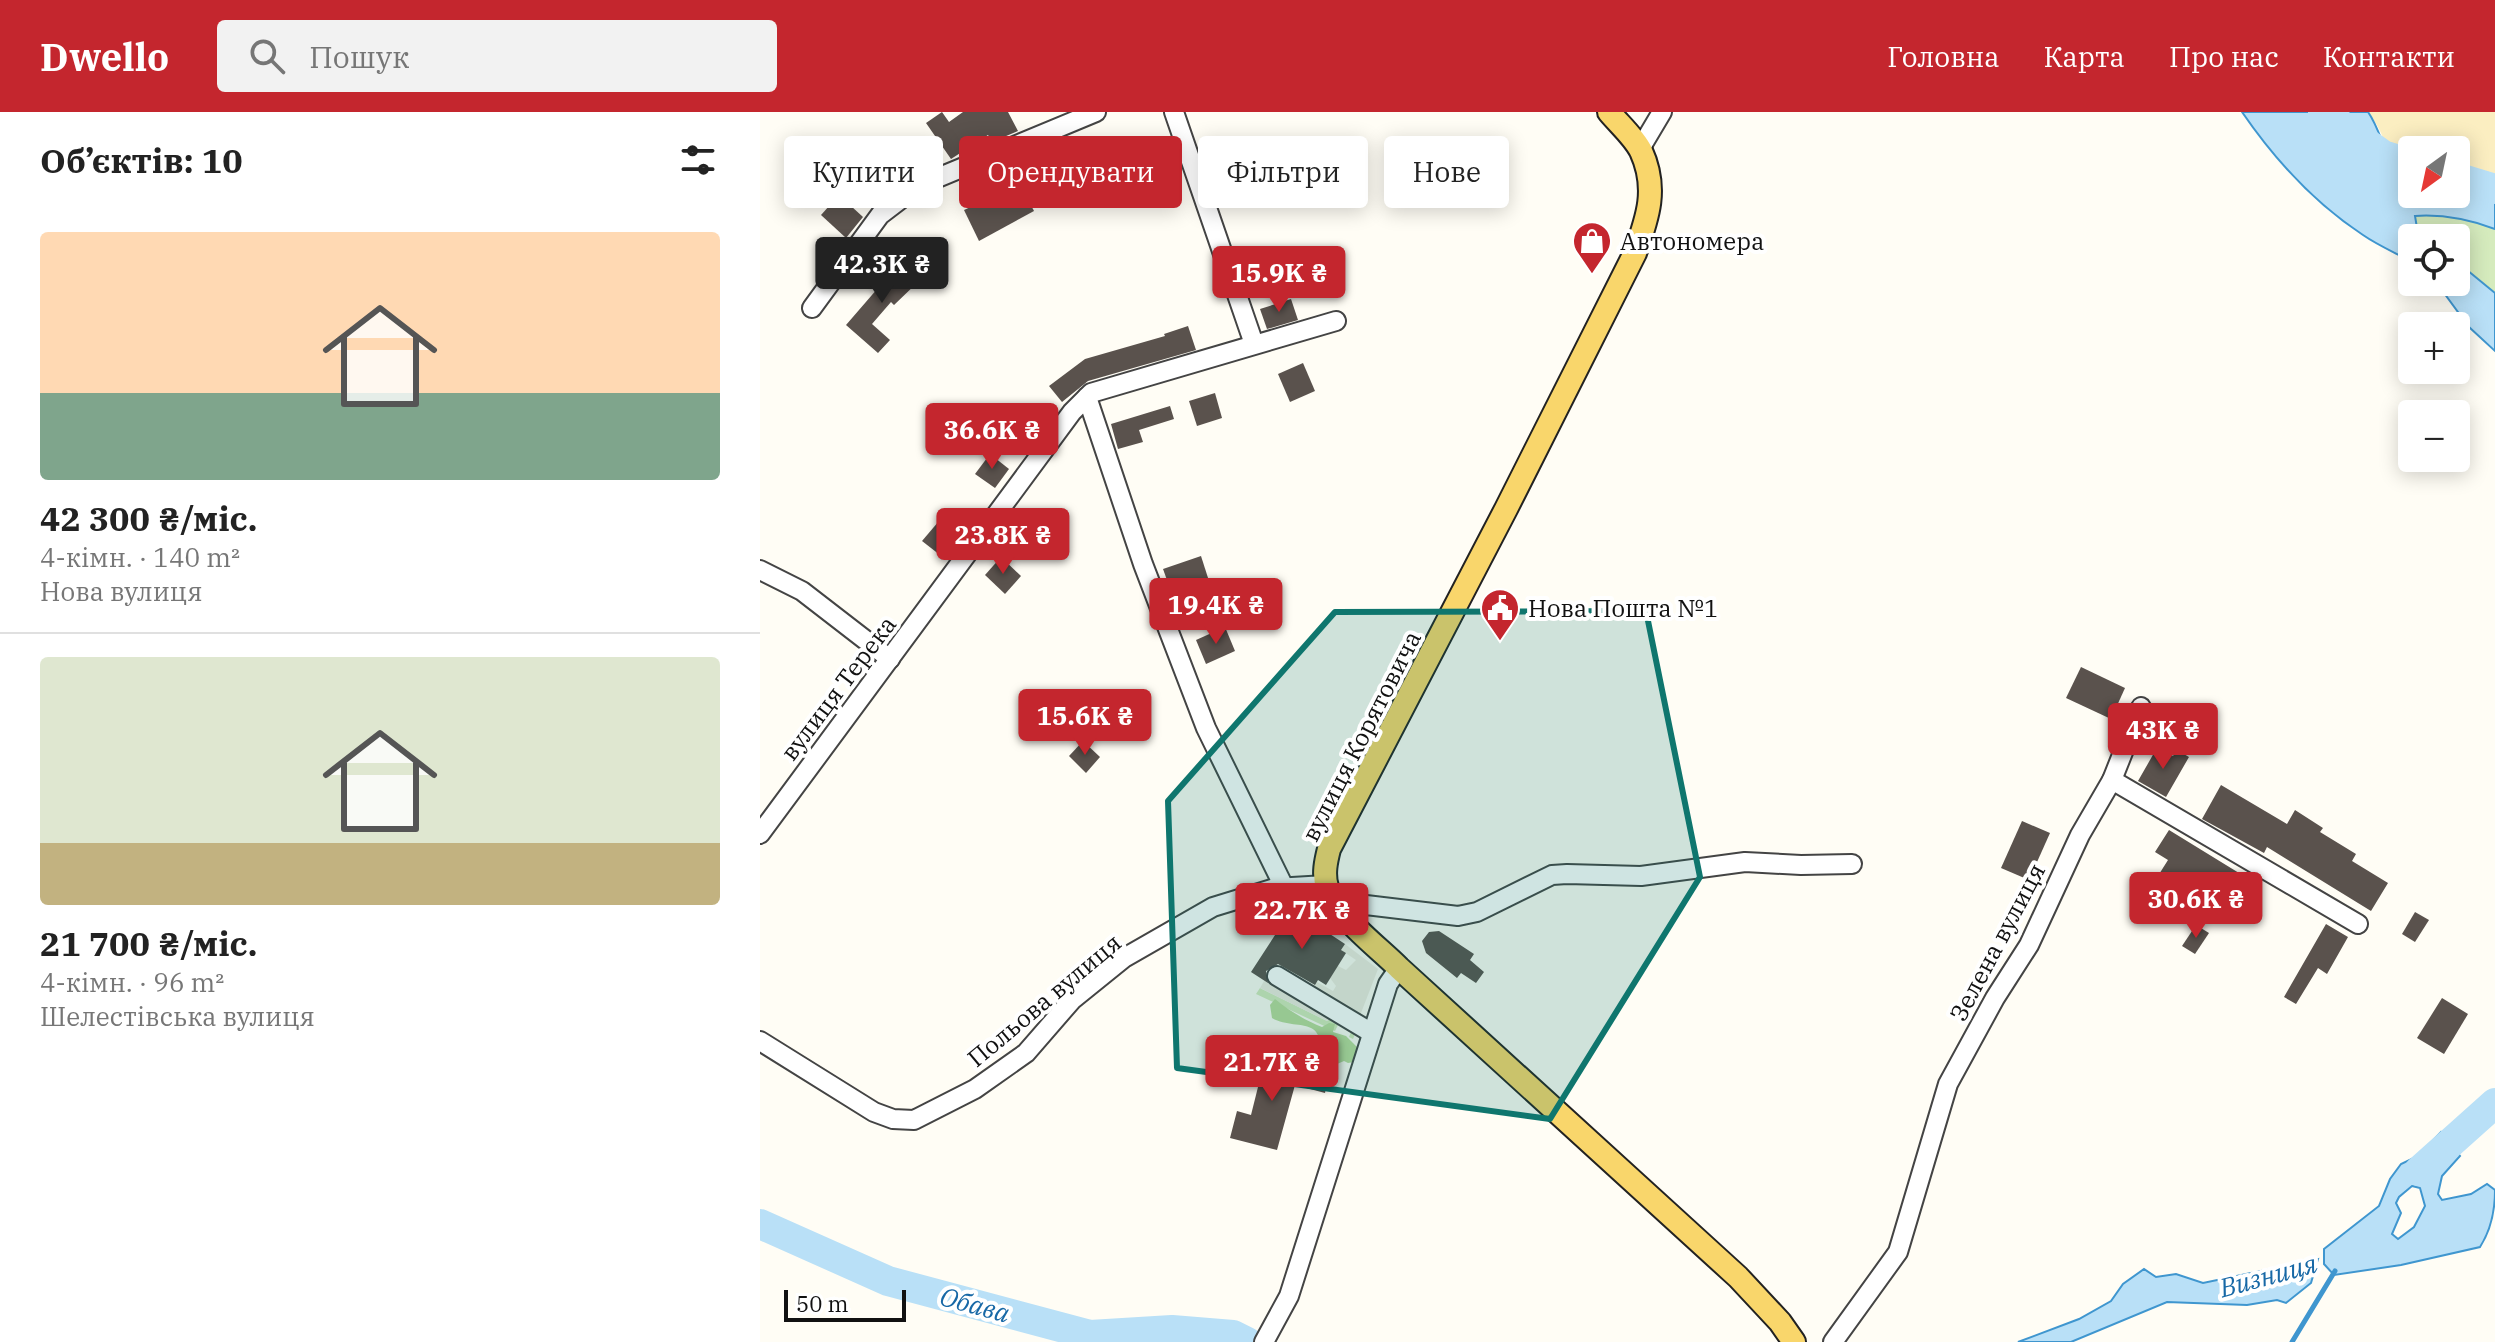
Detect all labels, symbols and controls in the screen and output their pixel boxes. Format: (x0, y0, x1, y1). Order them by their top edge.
search box (217, 20, 777, 92)
text: Dwello (40, 32, 169, 81)
icon: search (245, 34, 289, 78)
text: Пошук (309, 37, 409, 76)
text: Головна (1887, 38, 2000, 75)
text: Карта (2044, 38, 2125, 75)
text: Про нас (2169, 38, 2279, 75)
text: Контакти (2323, 38, 2455, 75)
chip: Купити (784, 136, 943, 208)
chip: Орендувати (959, 136, 1182, 208)
chip: Фільтри (1198, 136, 1368, 208)
chip: Нове (1384, 136, 1509, 208)
north arrow (2398, 136, 2470, 208)
map controls (2398, 136, 2470, 472)
text: Об’єктів: 10 (40, 138, 243, 182)
icon: filters (676, 138, 720, 182)
shop icon: Автономера (1571, 220, 1613, 275)
button: locate (2398, 224, 2470, 296)
place label: Автономера (1620, 225, 1764, 257)
pin: 42.3K ₴ (808, 237, 956, 305)
text: 42.3K ₴ (833, 246, 931, 280)
pin: 15.9K ₴ (1205, 246, 1353, 314)
text: 15.9K ₴ (1230, 255, 1328, 289)
icon: home (308, 284, 452, 428)
button: + (2398, 312, 2470, 384)
button: − (2398, 400, 2470, 472)
pin: 36.6K ₴ (918, 403, 1066, 471)
text: 36.6K ₴ (943, 412, 1041, 446)
text: 42 300 ₴/міс. (40, 496, 257, 540)
pin: 23.8K ₴ (929, 508, 1077, 576)
text: 23.8K ₴ (954, 517, 1052, 551)
text: 4-кімн. · 140 m² (40, 540, 240, 574)
text: Нова вулиця (40, 574, 202, 608)
pin: 19.4K ₴ (1142, 578, 1290, 646)
text: 19.4K ₴ (1167, 587, 1265, 621)
public building icon: Нова Пошта №1 (1479, 587, 1521, 642)
place label: Нова Пошта №1 (1528, 592, 1718, 624)
street label: вулиця Терека (773, 609, 903, 767)
street label: вулиця Корятовича (1294, 625, 1428, 847)
pin: 15.6K ₴ (1011, 689, 1159, 757)
text: 15.6K ₴ (1036, 698, 1134, 732)
pin: 43K ₴ (2107, 703, 2219, 771)
icon: home (308, 709, 452, 853)
text: 43K ₴ (2126, 712, 2200, 746)
street label: Зелена вулиця (1942, 857, 2052, 1027)
pin: 30.6K ₴ (2122, 872, 2270, 940)
text: 30.6K ₴ (2147, 881, 2245, 915)
pin: 22.7K ₴ (1228, 883, 1376, 951)
text: 22.7K ₴ (1253, 892, 1351, 926)
text: 21 700 ₴/міс. (40, 921, 257, 965)
street label: Польова вулиця (961, 926, 1127, 1074)
text: 4-кімн. · 96 m² (40, 965, 224, 999)
text: Шелестівська вулиця (40, 999, 315, 1033)
pin: 21.7K ₴ (1198, 1035, 1346, 1103)
text: 21.7K ₴ (1223, 1044, 1321, 1078)
water label: Визниця (2215, 1246, 2321, 1305)
water label: Обава (936, 1278, 1014, 1330)
scale bar (784, 1286, 906, 1322)
text: 50 m (796, 1289, 848, 1318)

